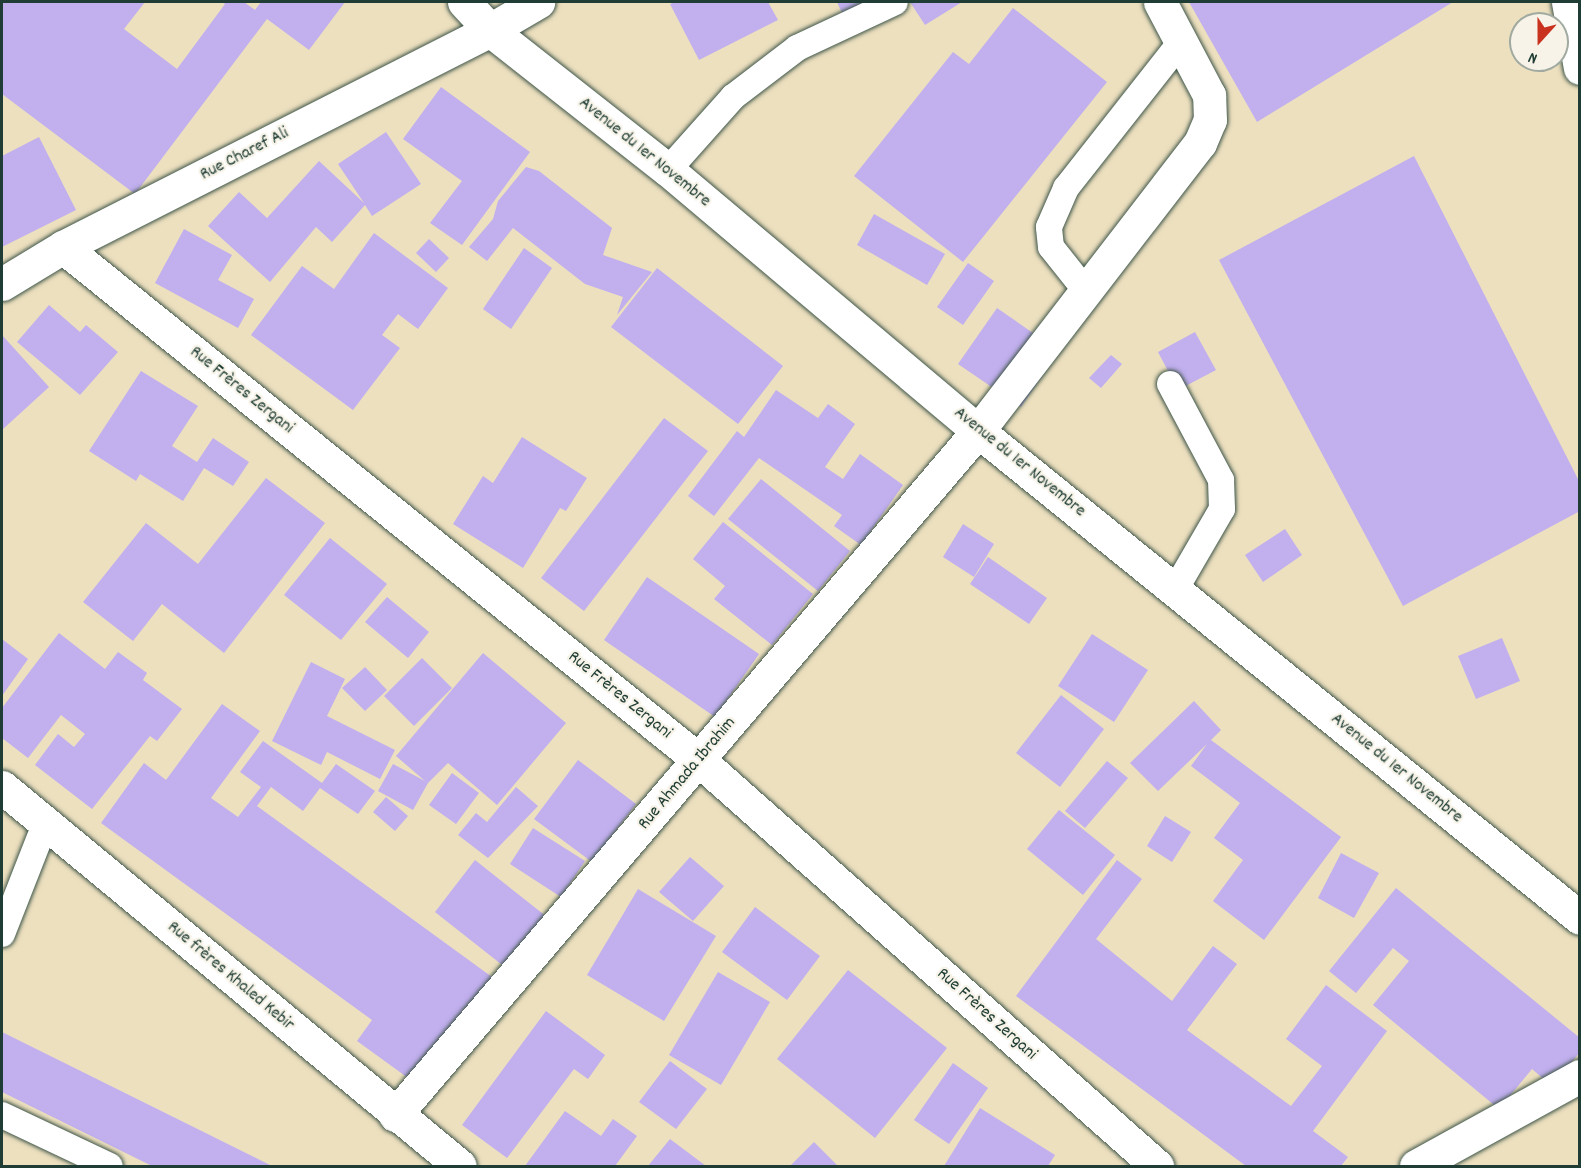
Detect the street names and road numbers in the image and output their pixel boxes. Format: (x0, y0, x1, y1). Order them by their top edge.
street label: Avenue du 1er Novembre (574, 93, 714, 213)
street label: Rue Charef Ali (197, 123, 293, 187)
street label: Rue Frères Zergani (185, 342, 297, 440)
street label: Avenue du 1er Novembre (949, 403, 1089, 523)
street label: Rue Frères Zergani (563, 647, 675, 745)
street label: Avenue du 1er Novembre (1326, 709, 1466, 829)
street label: Rue Ahmada Ibrahim (634, 713, 742, 835)
street label: Rue frères Khaled Kebir (162, 917, 298, 1037)
street label: Rue Frères Zergani (931, 964, 1041, 1066)

